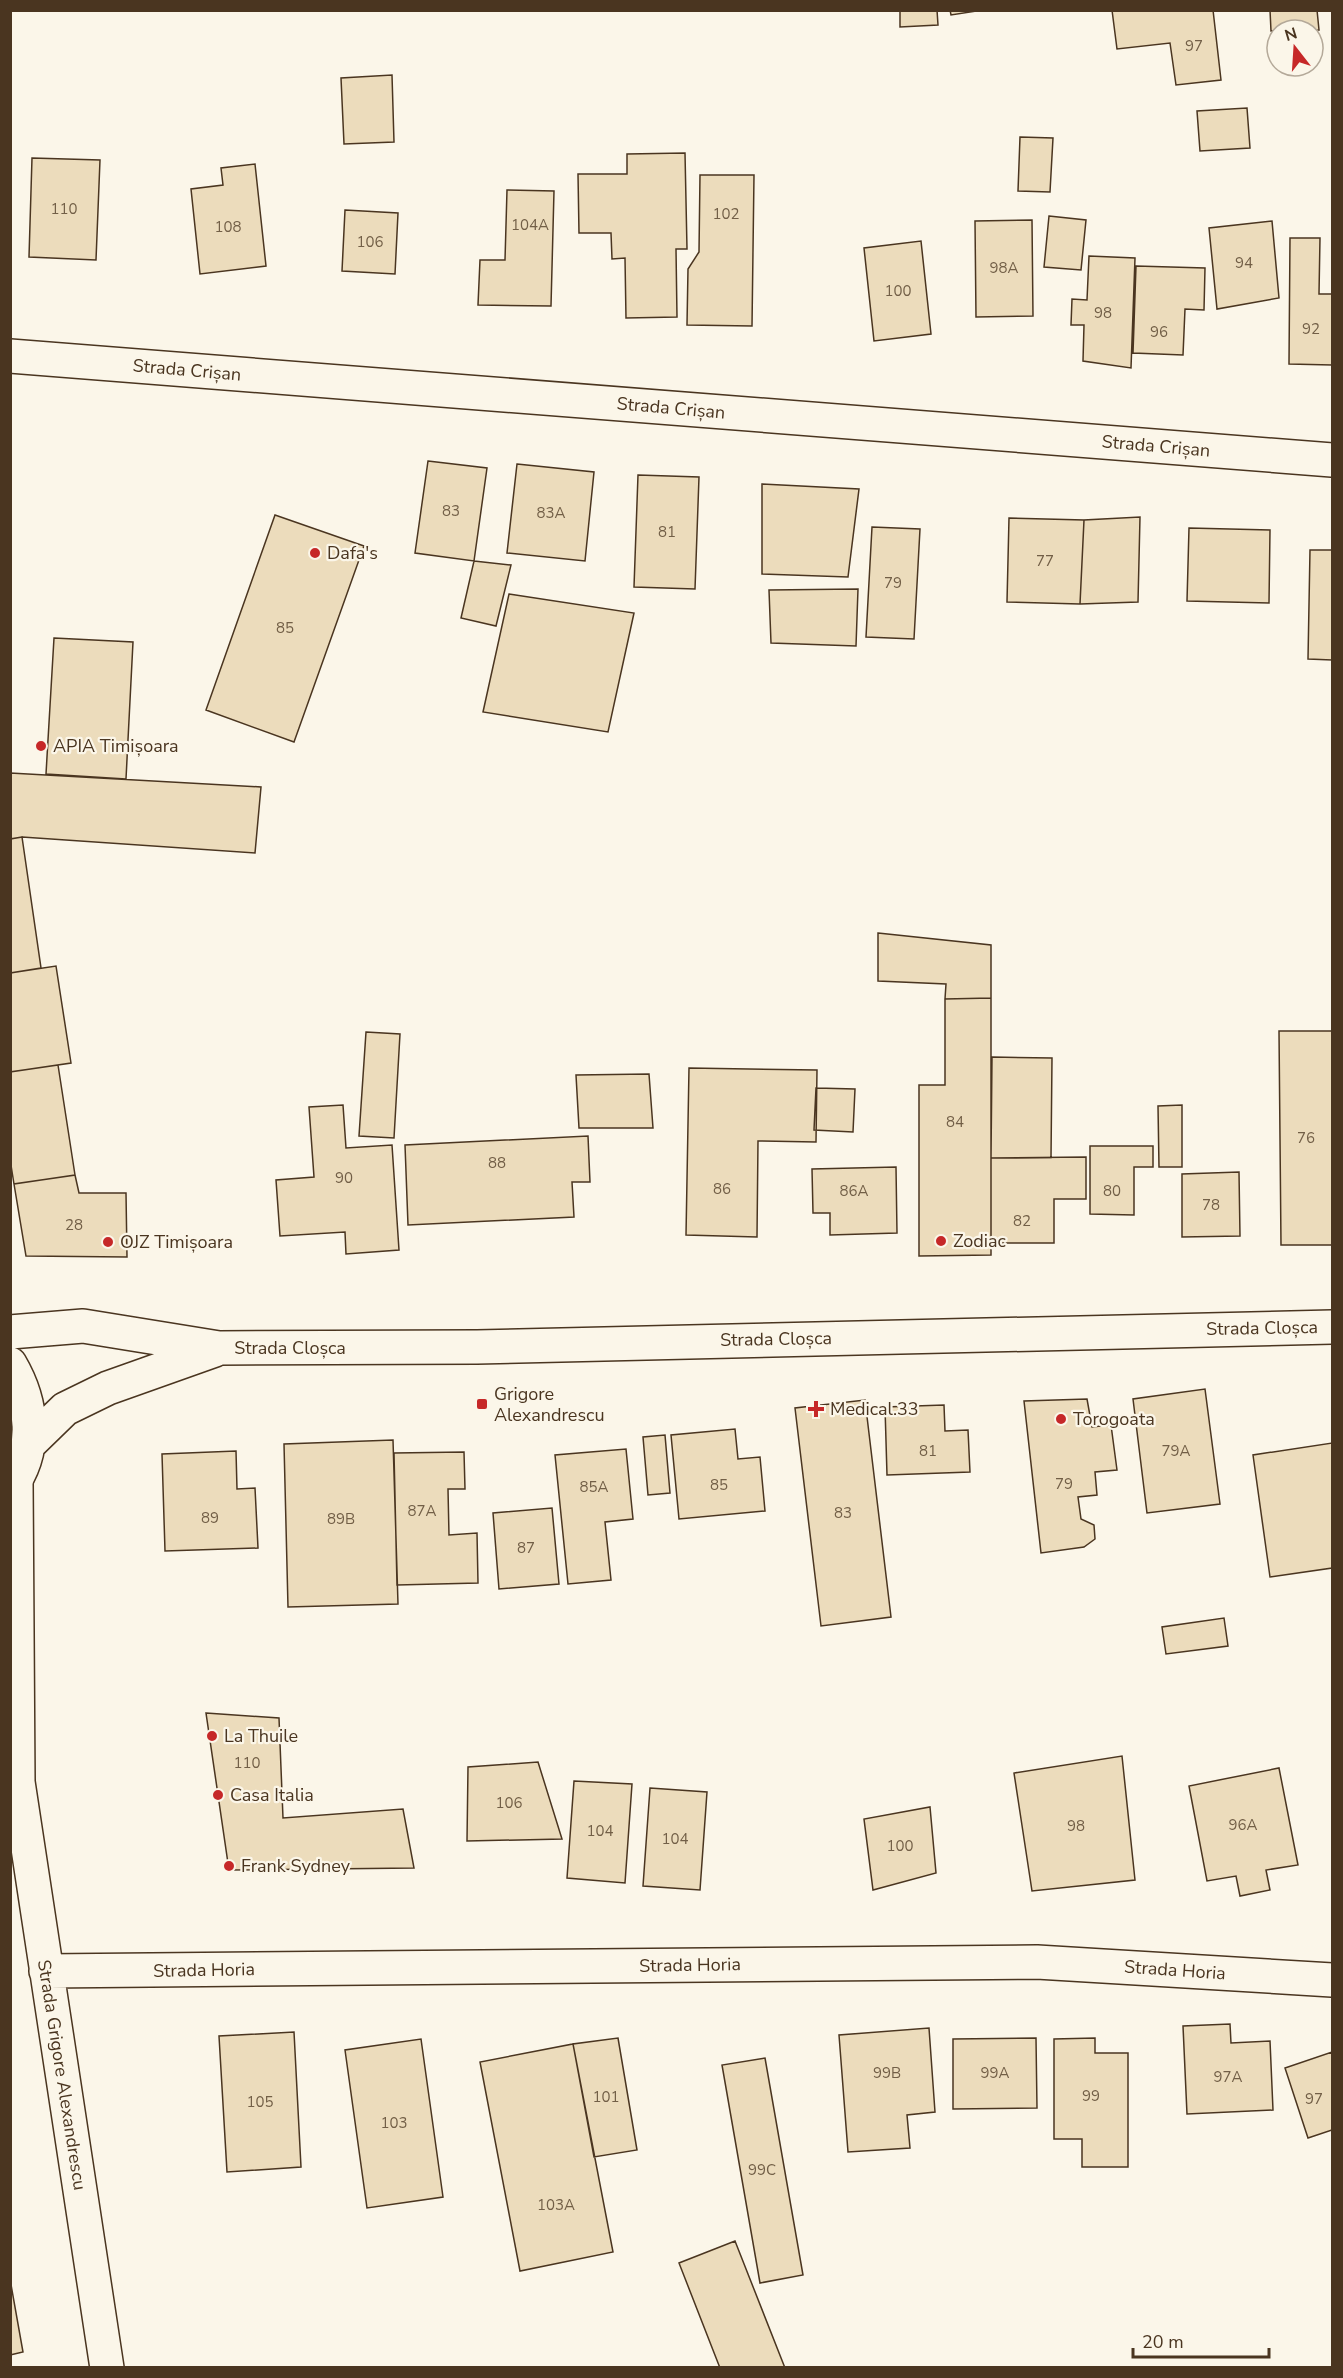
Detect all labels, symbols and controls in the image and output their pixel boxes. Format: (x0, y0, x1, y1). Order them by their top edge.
north arrow (1265, 18, 1325, 78)
text: N (1282, 22, 1300, 47)
house number: 97 (1185, 36, 1203, 56)
house number: 110 (50, 199, 78, 219)
house number: 102 (712, 204, 740, 224)
house number: 104A (511, 215, 549, 235)
house number: 108 (214, 217, 242, 237)
house number: 106 (356, 232, 384, 252)
house number: 94 (1235, 253, 1253, 273)
house number: 98A (990, 258, 1019, 278)
house number: 100 (884, 281, 912, 301)
house number: 98 (1094, 303, 1112, 323)
house number: 92 (1302, 319, 1320, 339)
house number: 96 (1150, 322, 1168, 342)
street label: Strada Crișan (132, 353, 242, 387)
street label: Strada Crișan (616, 391, 726, 425)
street label: Strada Crișan (1101, 429, 1211, 463)
house number: 83 (442, 501, 460, 521)
house number: 83A (537, 503, 566, 523)
house number: 81 (658, 522, 676, 542)
place label: Dafa's (327, 541, 378, 565)
marker: Dafa's (308, 546, 322, 560)
house number: 77 (1036, 551, 1054, 571)
house number: 79 (884, 573, 902, 593)
house number: 85 (276, 618, 294, 638)
place label: APIA Timișoara (53, 734, 179, 758)
marker: APIA Timișoara (34, 739, 48, 753)
house number: 84 (946, 1112, 964, 1132)
house number: 76 (1297, 1128, 1315, 1148)
house number: 88 (488, 1153, 506, 1173)
house number: 90 (335, 1168, 353, 1188)
house number: 86 (713, 1179, 731, 1199)
house number: 86A (840, 1181, 869, 1201)
house number: 80 (1103, 1181, 1121, 1201)
house number: 78 (1202, 1195, 1220, 1215)
house number: 82 (1013, 1211, 1031, 1231)
house number: 28 (65, 1215, 83, 1235)
place label: Zodiac (953, 1229, 1006, 1253)
place label: OJZ Timișoara (120, 1230, 233, 1254)
marker: Zodiac (934, 1234, 948, 1248)
marker: OJZ Timișoara (101, 1235, 115, 1249)
street label: Strada Cloșca (1206, 1315, 1318, 1341)
street label: Strada Cloșca (720, 1326, 832, 1352)
street label: Strada Cloșca (234, 1336, 346, 1360)
place label: Grigore Alexandrescu (494, 1382, 605, 1427)
marker: Grigore Alexandrescu (475, 1397, 489, 1411)
place label: Medical.33 (830, 1397, 919, 1421)
marker: Medical.33 (807, 1400, 825, 1418)
place label: Torogoata (1073, 1407, 1155, 1431)
marker: Torogoata (1054, 1412, 1068, 1426)
house number: 81 (919, 1441, 937, 1461)
house number: 79A (1162, 1441, 1191, 1461)
house number: 79 (1055, 1474, 1073, 1494)
house number: 85 (710, 1475, 728, 1495)
house number: 85A (580, 1477, 609, 1497)
house number: 87A (408, 1501, 437, 1521)
house number: 83 (834, 1503, 852, 1523)
house number: 89 (201, 1508, 219, 1528)
house number: 89B (327, 1509, 355, 1529)
house number: 87 (517, 1538, 535, 1558)
place label: La Thuile (224, 1724, 298, 1748)
marker: La Thuile (205, 1729, 219, 1743)
house number: 110 (233, 1753, 261, 1773)
place label: Casa Italia (230, 1783, 314, 1807)
marker: Casa Italia (211, 1788, 225, 1802)
house number: 106 (495, 1793, 523, 1813)
house number: 96A (1229, 1815, 1258, 1835)
house number: 98 (1067, 1816, 1085, 1836)
house number: 104 (586, 1821, 614, 1841)
house number: 104 (661, 1829, 689, 1849)
house number: 100 (886, 1836, 914, 1856)
place label: Frank Sydney (241, 1854, 351, 1878)
marker: Frank Sydney (222, 1859, 236, 1873)
street label: Strada Horia (639, 1952, 741, 1978)
street label: Strada Horia (1123, 1954, 1227, 1986)
street label: Strada Horia (153, 1957, 255, 1983)
street label: Strada Grigore Alexandrescu (32, 1958, 92, 2192)
house number: 99B (873, 2063, 901, 2083)
house number: 99A (981, 2063, 1010, 2083)
house number: 97A (1214, 2067, 1243, 2087)
house number: 99 (1082, 2086, 1100, 2106)
house number: 101 (592, 2087, 620, 2107)
house number: 97 (1305, 2089, 1323, 2109)
house number: 105 (246, 2092, 274, 2112)
house number: 103 (380, 2113, 408, 2133)
house number: 99C (748, 2160, 776, 2180)
house number: 103A (537, 2195, 575, 2215)
scale bar (1133, 2321, 1270, 2359)
text: 20 m (1142, 2330, 1184, 2354)

